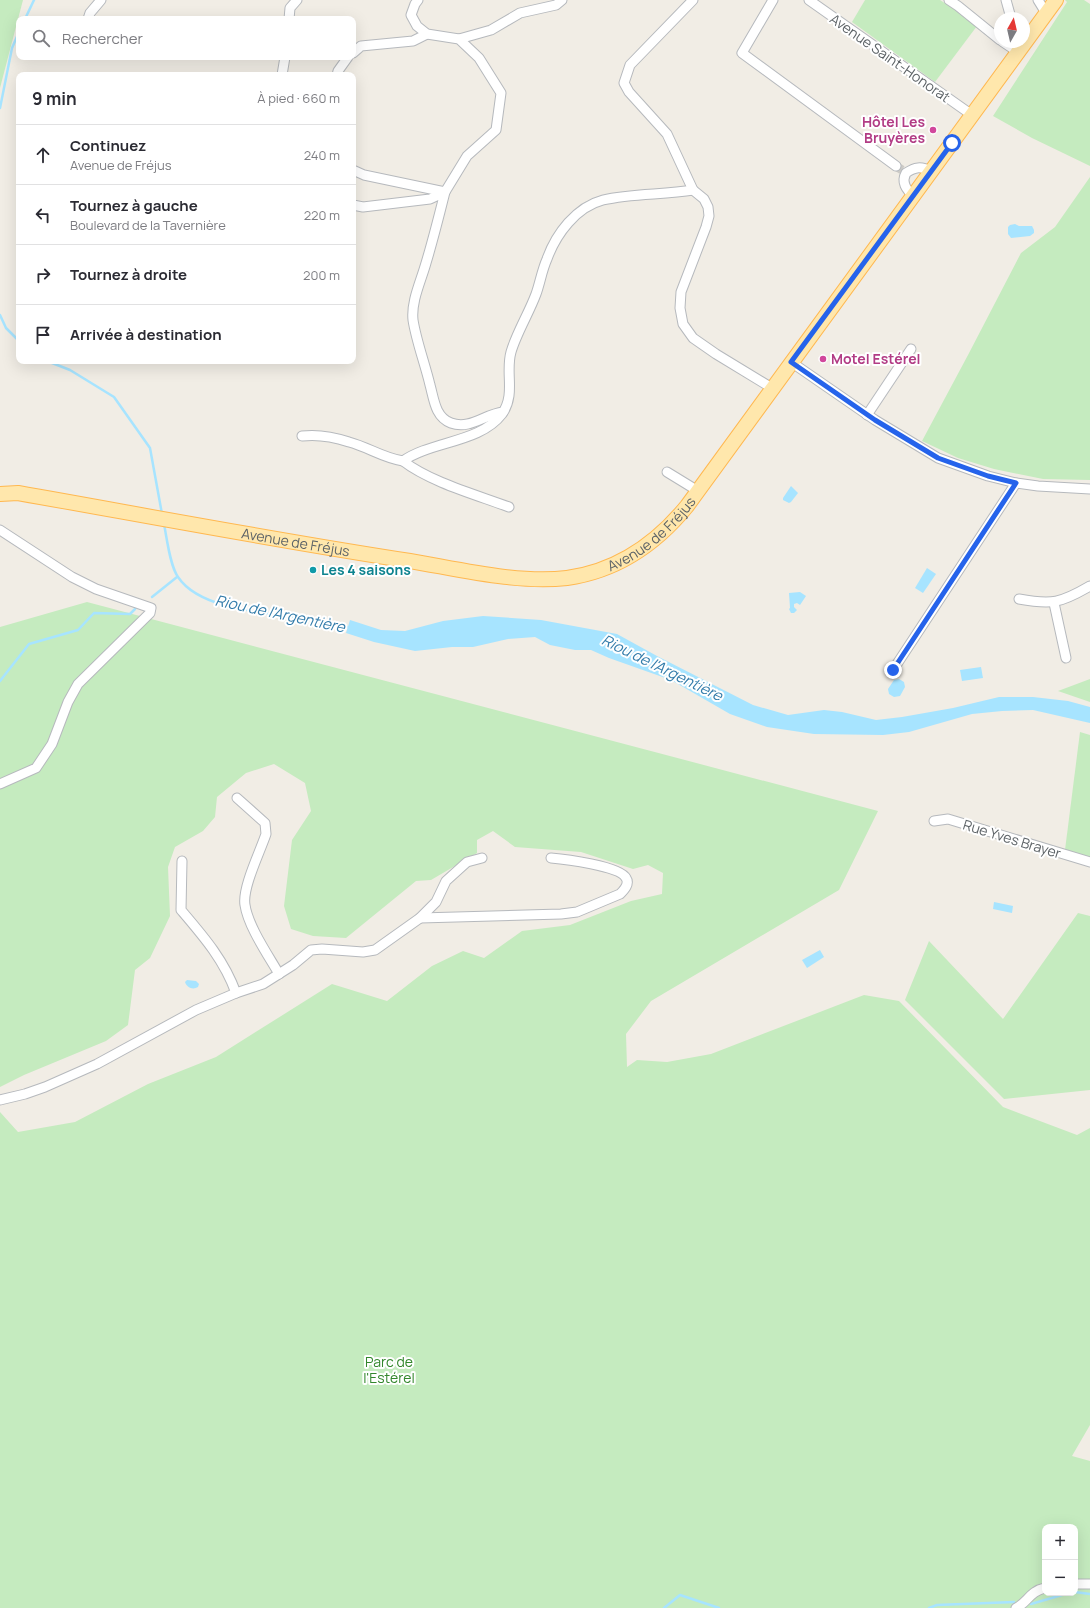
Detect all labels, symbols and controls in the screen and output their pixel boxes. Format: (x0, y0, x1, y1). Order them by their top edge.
street label: Avenue Saint-Honorat (826, 9, 955, 107)
north arrow (994, 12, 1030, 48)
search box (16, 16, 356, 60)
icon: search (30, 27, 52, 49)
text: Rechercher (62, 28, 143, 49)
text: 9 min (32, 87, 77, 110)
text: À pied · 660 m (257, 89, 340, 107)
place label: Hôtel Les Bruyères (862, 112, 925, 147)
marker: Hôtel Les Bruyères (928, 125, 938, 135)
route start (943, 134, 961, 152)
text: Continuez (70, 135, 146, 156)
icon: ahead (32, 144, 54, 166)
text: 240 m (304, 146, 340, 164)
text: Avenue de Fréjus (70, 156, 172, 174)
text: Tournez à gauche (70, 195, 198, 216)
icon: left (32, 204, 54, 226)
text: 220 m (304, 206, 340, 224)
text: Boulevard de la Tavernière (70, 216, 226, 234)
icon: right (32, 264, 54, 286)
text: Tournez à droite (70, 264, 187, 285)
text: 200 m (303, 266, 340, 284)
icon: arrive (32, 324, 54, 346)
text: Arrivée à destination (70, 324, 222, 345)
place label: Motel Estérel (831, 349, 921, 368)
marker: Motel Estérel (818, 354, 828, 364)
street label: Avenue de Fréjus (604, 493, 700, 575)
street label: Avenue de Fréjus (240, 523, 351, 560)
place label: Les 4 saisons (321, 560, 411, 579)
marker: Les 4 saisons (308, 565, 318, 575)
water label: Riou de l'Argentière (213, 590, 348, 638)
water label: Riou de l'Argentière (598, 629, 727, 706)
route end (884, 661, 902, 679)
street label: Rue Yves Brayer (961, 815, 1064, 862)
park label: Parc de l'Estérel (363, 1352, 415, 1387)
map controls (1042, 1524, 1078, 1596)
button: + (1042, 1524, 1078, 1560)
button: − (1042, 1560, 1078, 1596)

